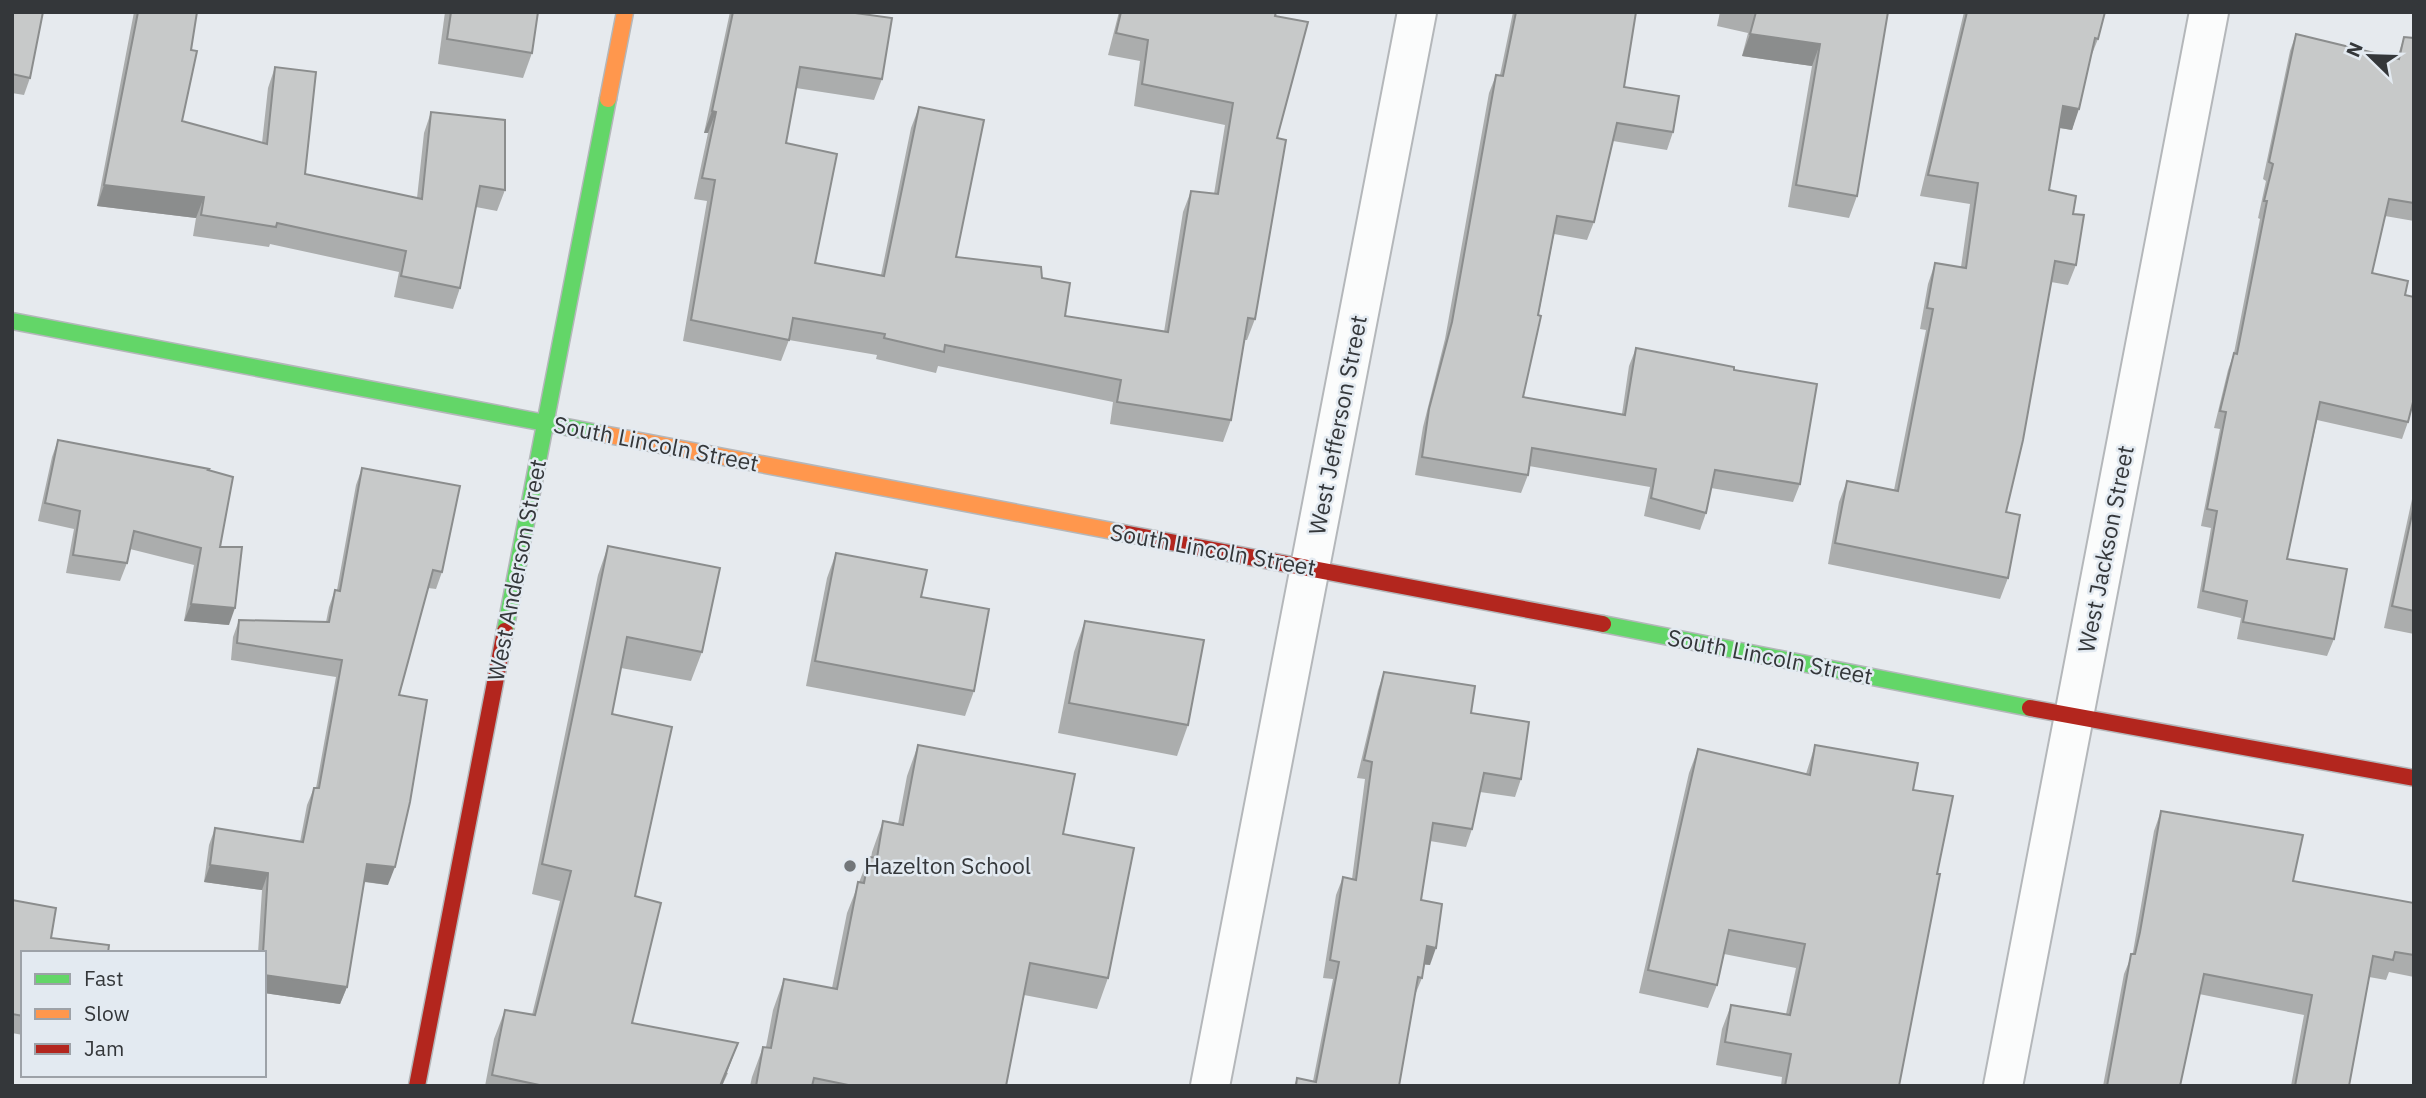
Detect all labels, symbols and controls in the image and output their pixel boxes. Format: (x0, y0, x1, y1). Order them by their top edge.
north arrow (2335, 21, 2405, 91)
text: N (2341, 38, 2368, 60)
street label: West Jefferson Street (1301, 312, 1373, 537)
street label: South Lincoln Street (551, 408, 761, 478)
street label: West Jackson Street (2070, 443, 2140, 655)
street label: West Anderson Street (480, 456, 552, 683)
street label: South Lincoln Street (1108, 516, 1318, 582)
street label: South Lincoln Street (1665, 621, 1875, 691)
place label: Hazelton School (864, 850, 1031, 880)
marker: Hazelton School (842, 858, 858, 874)
legend (21, 951, 266, 1077)
text: Fast (84, 964, 124, 992)
text: Slow (84, 999, 130, 1027)
text: Jam (84, 1034, 124, 1062)

